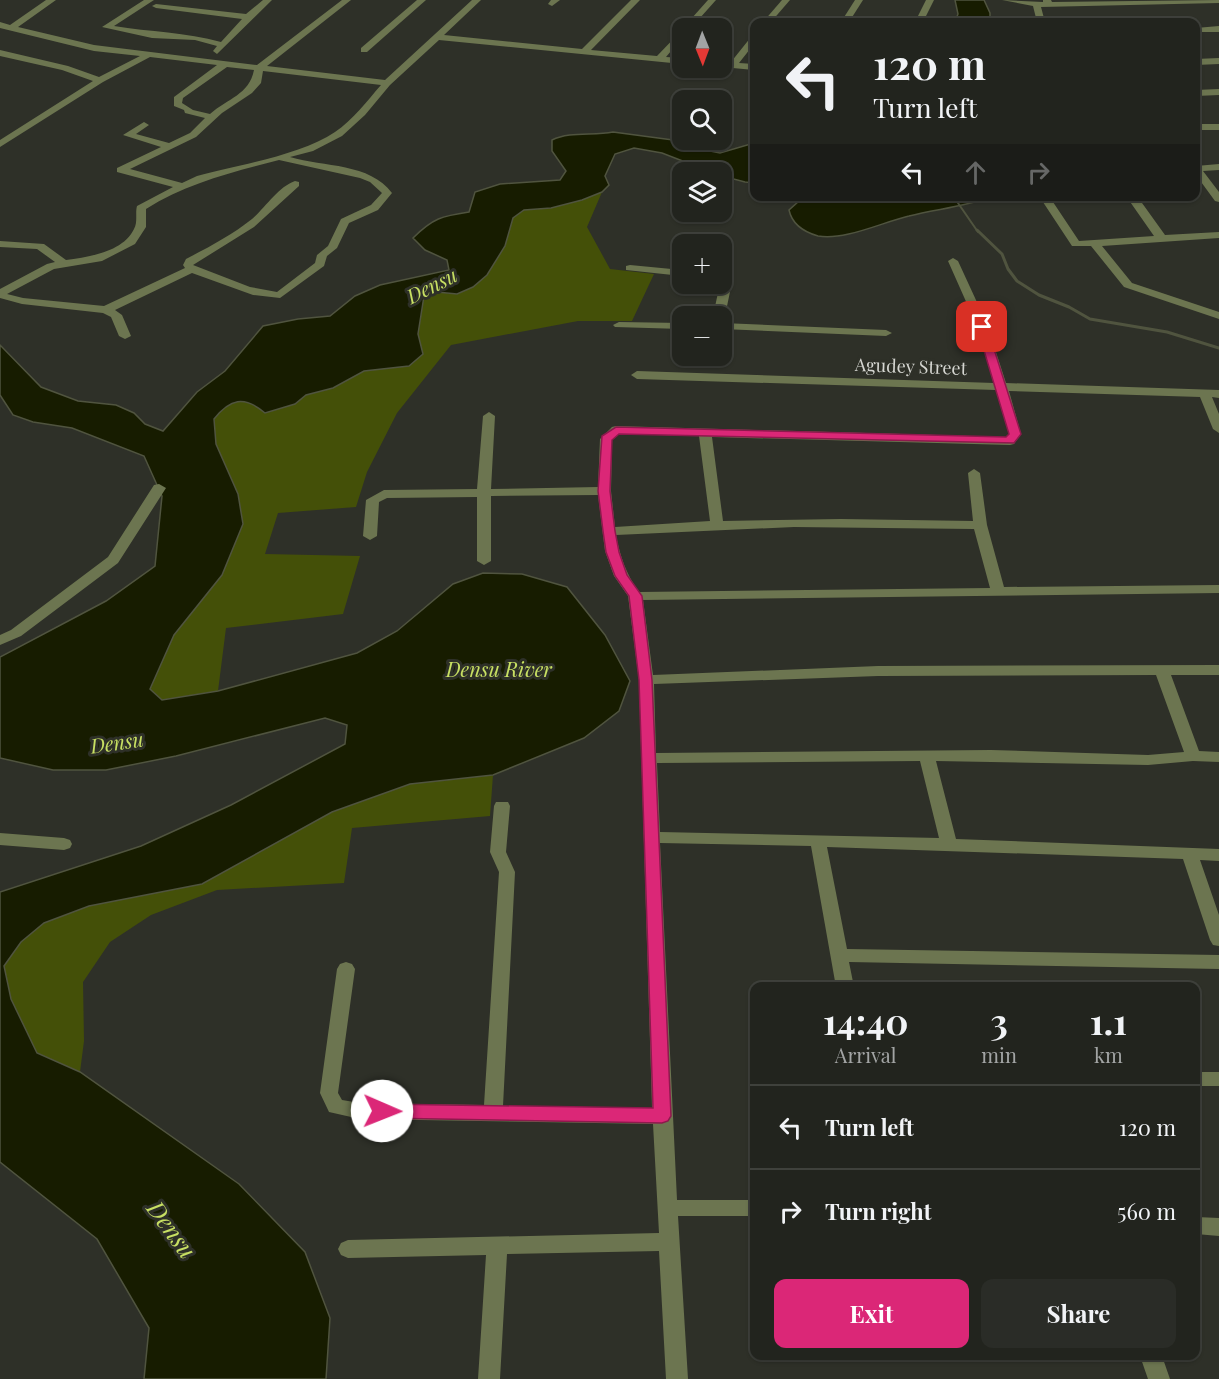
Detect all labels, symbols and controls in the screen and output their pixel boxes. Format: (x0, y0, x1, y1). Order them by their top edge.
north arrow (672, 18, 732, 78)
map controls (672, 18, 732, 366)
text: 120 m (873, 35, 986, 91)
icon: left (774, 42, 852, 120)
text: Turn left (873, 89, 977, 125)
button: search (672, 90, 732, 150)
icon: left (896, 156, 929, 189)
icon: ahead (959, 156, 992, 189)
icon: right (1022, 156, 1055, 189)
button: layers (672, 162, 732, 222)
button: + (672, 234, 732, 294)
water label: Densu (400, 260, 461, 309)
pin (956, 301, 1007, 352)
button: − (672, 306, 732, 366)
icon: arrive (965, 310, 998, 343)
street label: Agudey Street (854, 352, 968, 380)
water label: Densu River (445, 655, 553, 682)
water label: Densu (87, 724, 145, 759)
text: 14:40 (823, 996, 908, 1044)
text: 3 (990, 996, 1008, 1044)
text: 1.1 (1090, 996, 1127, 1044)
text: Arrival (835, 1041, 896, 1068)
text: min (981, 1041, 1017, 1068)
text: km (1094, 1041, 1123, 1068)
position arrow (350, 1079, 414, 1143)
icon: left (774, 1111, 807, 1144)
text: Turn left (825, 1112, 914, 1142)
text: 120 m (1119, 1112, 1176, 1142)
water label: Densu (140, 1193, 204, 1264)
icon: right (774, 1195, 807, 1228)
text: Turn right (825, 1196, 931, 1226)
text: 560 m (1117, 1196, 1176, 1226)
button: Exit (774, 1279, 969, 1348)
button: Share (981, 1279, 1176, 1348)

